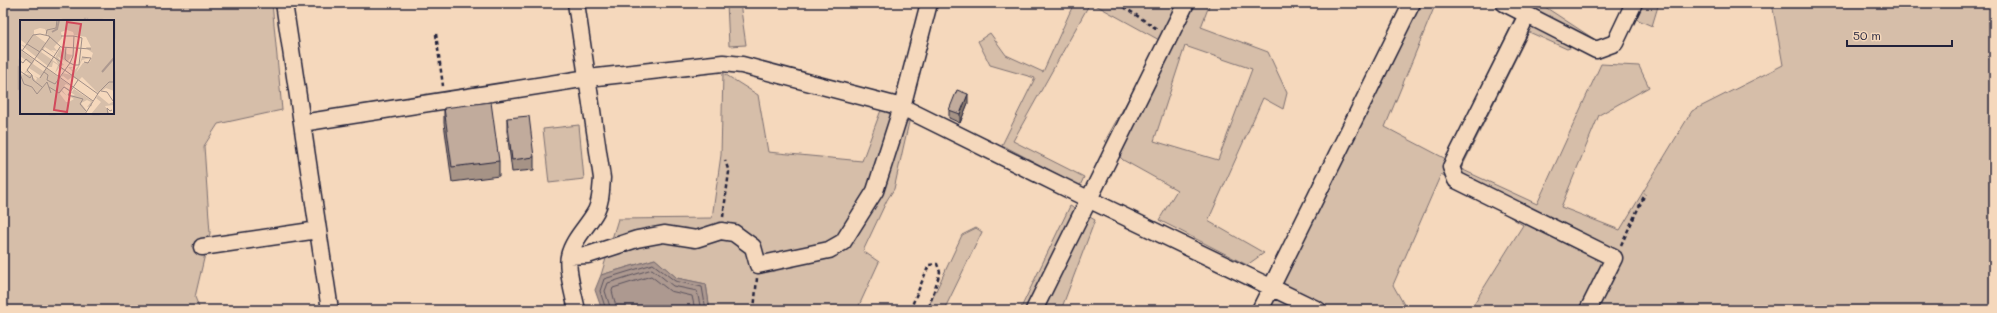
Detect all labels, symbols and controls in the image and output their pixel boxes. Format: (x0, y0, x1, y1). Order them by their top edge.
inset map (20, 20, 114, 114)
scale bar (1847, 22, 1952, 48)
text: 50 m (1853, 27, 1881, 43)

